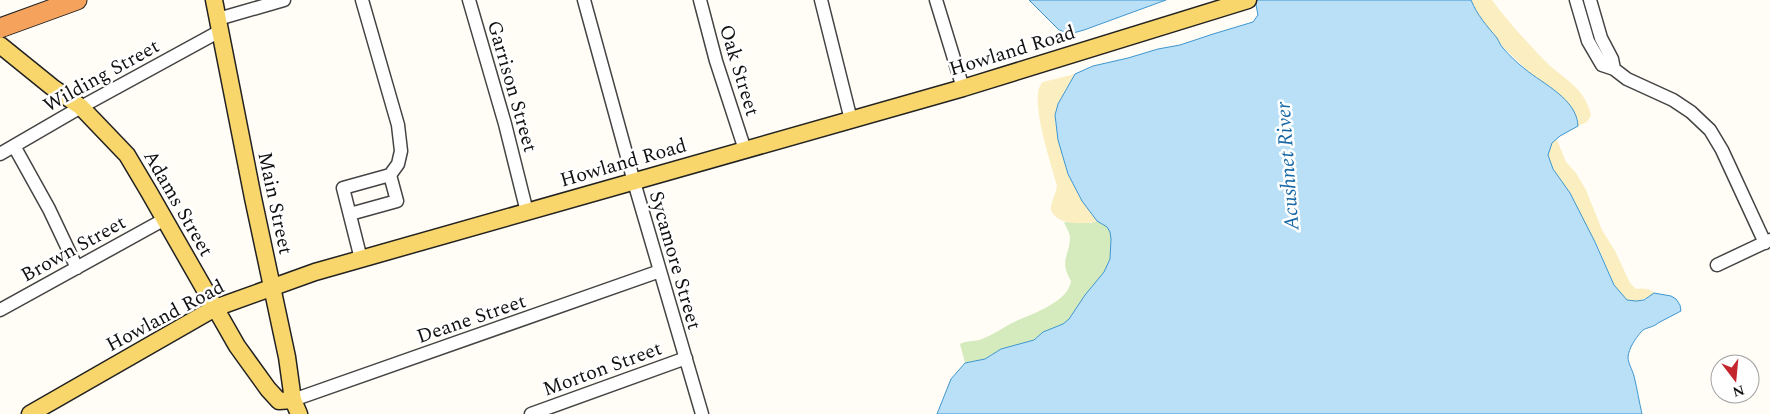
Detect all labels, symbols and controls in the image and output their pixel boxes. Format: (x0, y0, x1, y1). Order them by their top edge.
street label: Garrison Street (479, 17, 545, 156)
street label: Howland Road (945, 18, 1079, 84)
street label: Oak Street (711, 21, 767, 120)
street label: Wilding Street (38, 31, 165, 120)
water label: Acushnet River (1267, 100, 1309, 232)
street label: Howland Road (556, 131, 690, 195)
street label: Adams Street (135, 145, 221, 262)
street label: Main Street (250, 149, 301, 257)
street label: Sycamore Street (641, 187, 709, 333)
street label: Brown Street (15, 208, 132, 290)
street label: Howland Road (101, 272, 230, 360)
street label: Deane Street (413, 286, 530, 352)
street label: Morton Street (539, 333, 666, 404)
north arrow (1710, 354, 1760, 404)
text: N (1730, 379, 1747, 403)

